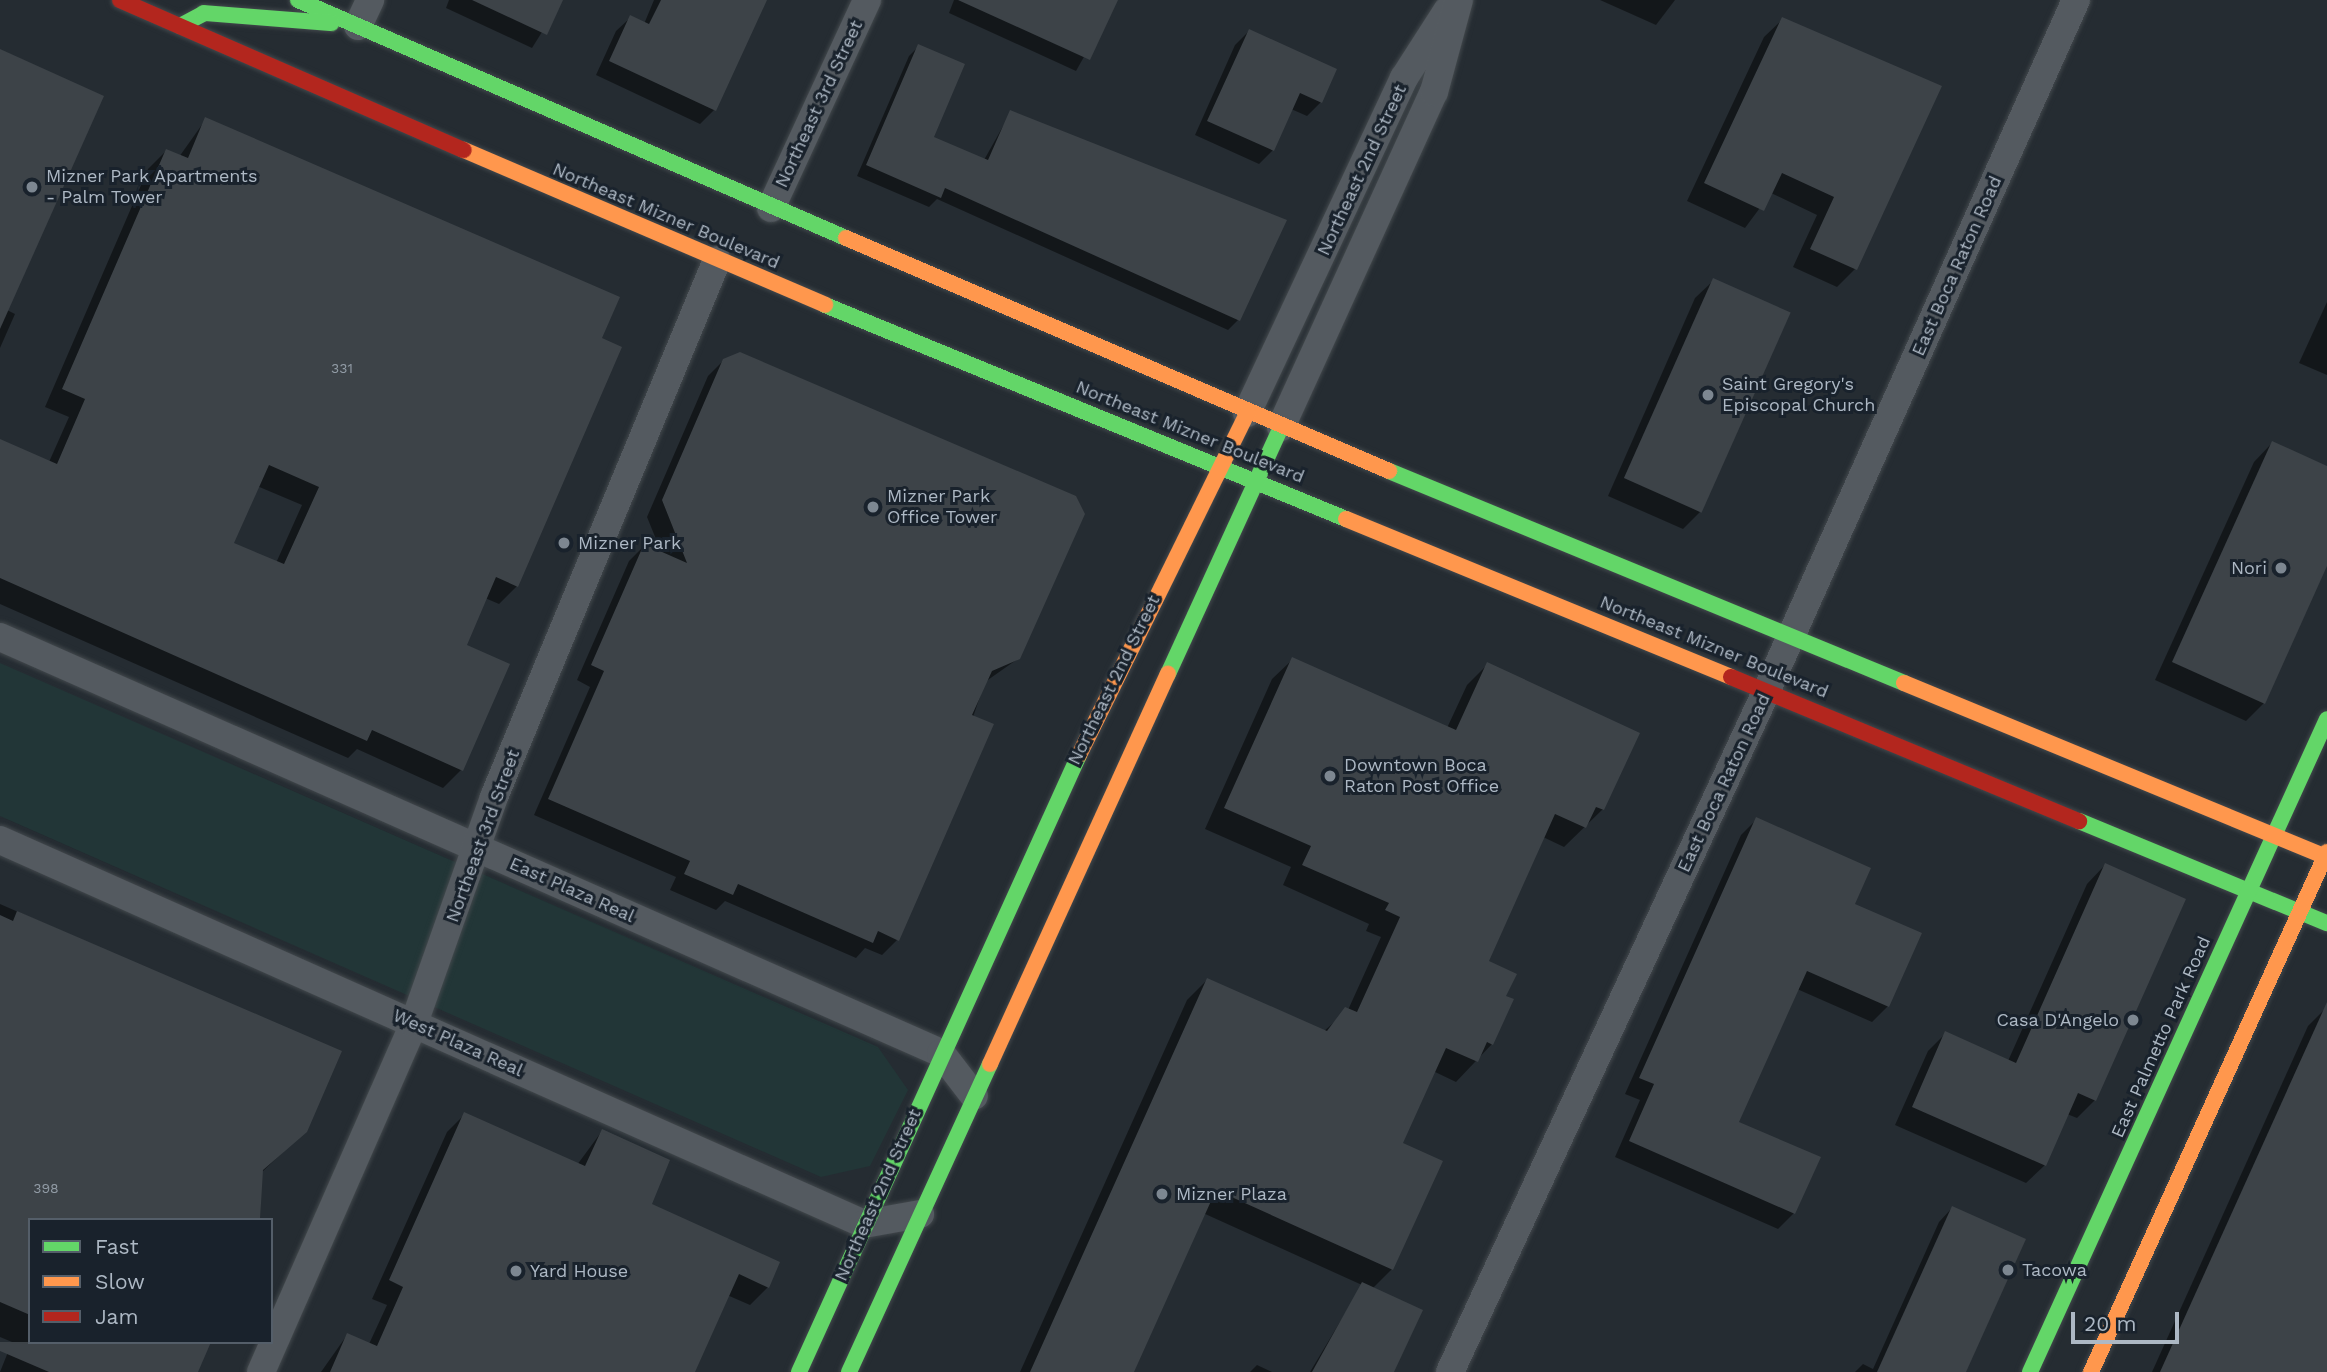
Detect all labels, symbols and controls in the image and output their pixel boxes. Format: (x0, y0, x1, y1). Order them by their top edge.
street label: Northeast 3rd Street (771, 17, 867, 191)
street label: Northeast 2nd Street (1313, 81, 1411, 259)
street label: Northeast Mizner Boulevard (549, 158, 783, 274)
place label: Mizner Park Apartments - Palm Tower (46, 166, 259, 208)
street label: East Boca Raton Road (1907, 172, 2007, 360)
marker: Mizner Park Apartments - Palm Tower (24, 179, 40, 195)
house number: 331 (331, 360, 353, 376)
place label: Saint Gregory's Episcopal Church (1722, 374, 1876, 416)
street label: Northeast Mizner Boulevard (1072, 376, 1308, 488)
marker: Saint Gregory's Episcopal Church (1700, 387, 1716, 403)
place label: Mizner Park Office Tower (887, 486, 998, 528)
marker: Mizner Park Office Tower (865, 499, 881, 515)
place label: Mizner Park (578, 532, 681, 554)
marker: Mizner Park (556, 535, 572, 551)
place label: Nori (2231, 557, 2267, 579)
marker: Nori (2273, 560, 2289, 576)
street label: Northeast Mizner Boulevard (1596, 591, 1832, 703)
street label: Northeast 2nd Street (1063, 592, 1165, 768)
street label: East Boca Raton Road (1673, 690, 1775, 876)
street label: Northeast 3rd Street (442, 747, 524, 925)
place label: Downtown Boca Raton Post Office (1344, 755, 1499, 798)
marker: Downtown Boca Raton Post Office (1322, 768, 1338, 784)
street label: East Plaza Real (506, 853, 638, 927)
street label: East Palmetto Park Road (2107, 933, 2215, 1141)
street label: West Plaza Real (389, 1005, 527, 1081)
place label: Casa D'Angelo (1996, 1009, 2119, 1031)
marker: Casa D'Angelo (2125, 1012, 2141, 1028)
street label: Northeast 2nd Street (830, 1105, 926, 1285)
house number: 398 (33, 1180, 59, 1196)
place label: Mizner Plaza (1176, 1183, 1287, 1205)
marker: Mizner Plaza (1154, 1186, 1170, 1202)
legend (28, 1218, 273, 1344)
text: Fast (95, 1234, 139, 1259)
place label: Tacowa (2022, 1259, 2087, 1281)
place label: Yard House (530, 1260, 628, 1282)
marker: Tacowa (2000, 1262, 2016, 1278)
marker: Yard House (508, 1263, 524, 1279)
text: Slow (95, 1269, 145, 1294)
scale bar (2075, 1298, 2184, 1342)
text: Jam (95, 1304, 138, 1329)
text: 20 m (2084, 1311, 2136, 1336)

